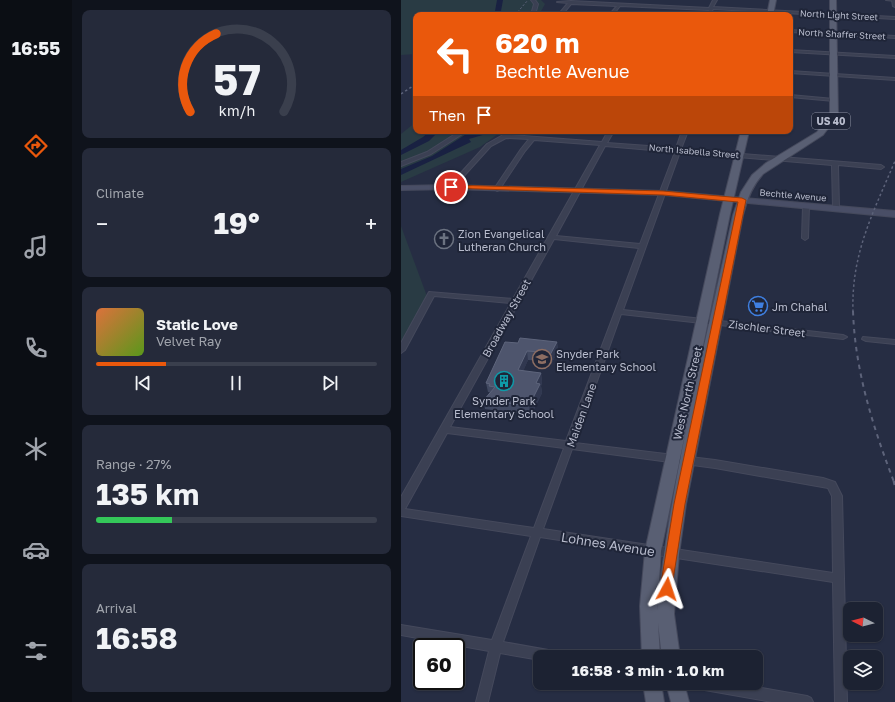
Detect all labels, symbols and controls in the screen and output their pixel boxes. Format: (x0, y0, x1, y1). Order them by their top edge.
street label: North Light Street (800, 7, 879, 23)
text: 620 m (495, 26, 580, 59)
street label: North Shaffer Street (798, 26, 887, 42)
icon: left (429, 28, 481, 80)
text: 16:55 (12, 37, 60, 59)
text: 57 (212, 54, 261, 104)
text: Bechtle Avenue (495, 60, 629, 82)
text: km/h (218, 102, 255, 119)
icon: arrive (473, 104, 495, 126)
text: Then (429, 106, 465, 124)
road number: US 40 (812, 113, 850, 129)
icon: directions (22, 132, 50, 160)
street label: North Isabella Street (648, 142, 740, 160)
pin (434, 170, 468, 204)
icon: arrive (440, 176, 462, 198)
text: Climate (96, 185, 144, 201)
street label: Bechtle Avenue (759, 187, 827, 203)
text: 19° (213, 205, 260, 241)
text: − (96, 210, 108, 237)
text: + (365, 210, 377, 237)
place label: Zion Evangelical Lutheran Church (458, 227, 546, 253)
church icon: Zion Evangelical Lutheran Church (433, 228, 455, 250)
icon: music (22, 233, 50, 261)
street label: Broadway Street (479, 277, 533, 359)
supermarket icon: Jm Chahal (747, 295, 769, 317)
place label: Jm Chahal (772, 300, 828, 313)
text: Static Love (156, 315, 238, 333)
street label: Zischler Street (728, 317, 806, 339)
text: Velvet Ray (156, 333, 221, 349)
icon: phone (22, 334, 50, 362)
street label: West North Street (670, 345, 704, 441)
place label: Snyder Park Elementary School (556, 347, 656, 373)
school or university icon: Snyder Park Elementary School (531, 348, 553, 370)
building icon: Synder Park Elementary School (493, 370, 515, 392)
icon: previous (132, 372, 154, 394)
icon: pause (225, 372, 247, 394)
icon: next (319, 372, 341, 394)
street label: Maiden Lane (563, 381, 599, 449)
place label: Synder Park Elementary School (454, 394, 554, 420)
icon: climate (22, 435, 50, 463)
text: Range · 27% (96, 456, 171, 472)
text: 135 km (96, 476, 199, 512)
street label: Lohnes Avenue (560, 529, 656, 559)
icon: car (22, 536, 50, 564)
position arrow (646, 568, 688, 610)
text: Arrival (96, 600, 137, 616)
north arrow (843, 602, 883, 642)
map controls (843, 602, 883, 690)
text: 16:58 (96, 620, 178, 656)
icon: filters (22, 637, 50, 665)
speed limit sign: 60 (413, 638, 465, 690)
button: layers (843, 650, 883, 690)
text: 16:58 · 3 min · 1.0 km (572, 661, 724, 679)

